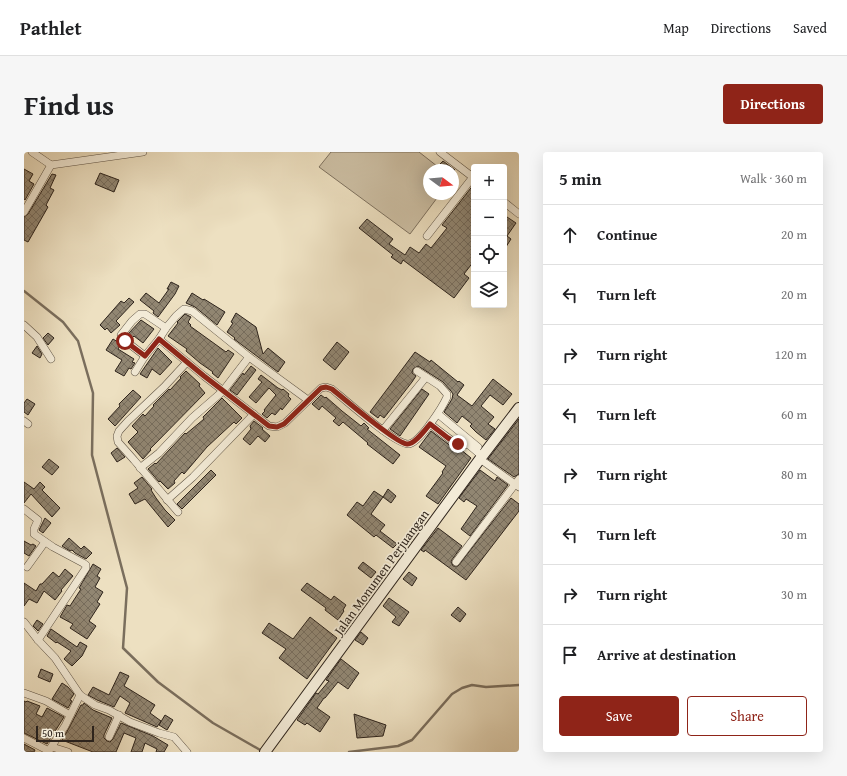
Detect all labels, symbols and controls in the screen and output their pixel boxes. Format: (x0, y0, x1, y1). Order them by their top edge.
text: Pathlet (20, 14, 82, 42)
text: Map (663, 18, 689, 38)
text: Directions (711, 18, 771, 38)
text: Saved (793, 18, 827, 38)
text: Find us (24, 84, 114, 125)
button: Directions (723, 84, 823, 124)
north arrow (423, 164, 459, 200)
map controls (471, 164, 507, 308)
button: + (471, 164, 507, 200)
text: 5 min (559, 166, 601, 191)
text: Walk · 360 m (740, 169, 807, 188)
button: − (471, 200, 507, 236)
icon: ahead (559, 224, 581, 246)
text: Continue (597, 224, 658, 245)
text: 20 m (781, 225, 807, 244)
button: locate (471, 236, 507, 272)
button: layers (471, 272, 507, 308)
icon: left (559, 284, 581, 306)
text: Turn left (597, 284, 656, 305)
text: 20 m (781, 285, 807, 304)
route start (116, 332, 134, 350)
icon: right (559, 344, 581, 366)
text: Turn right (597, 344, 668, 365)
text: 120 m (775, 345, 807, 364)
icon: left (559, 404, 581, 426)
text: Turn left (597, 404, 656, 425)
text: 60 m (781, 405, 807, 424)
route end (449, 435, 467, 453)
icon: right (559, 464, 581, 486)
text: Turn right (597, 464, 668, 485)
text: 80 m (781, 465, 807, 484)
street label: Jalan Monumen Perjuangan (328, 505, 434, 641)
icon: left (559, 524, 581, 546)
text: Turn left (597, 524, 656, 545)
text: 30 m (781, 525, 807, 544)
icon: right (559, 584, 581, 606)
text: Turn right (597, 584, 668, 605)
text: 30 m (781, 585, 807, 604)
icon: arrive (559, 644, 581, 666)
text: Arrive at destination (597, 644, 736, 665)
button: Save (559, 696, 679, 736)
button: Share (687, 696, 807, 736)
scale bar (36, 724, 94, 743)
text: 50 m (42, 725, 64, 741)

